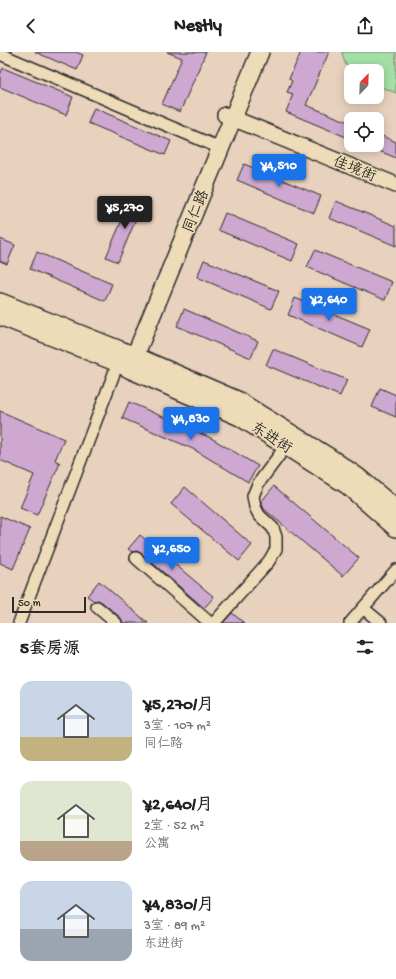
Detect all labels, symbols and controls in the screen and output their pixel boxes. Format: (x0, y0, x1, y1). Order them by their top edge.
icon: back (20, 15, 42, 37)
icon: share (354, 15, 376, 37)
text: Nestly (174, 16, 222, 37)
north arrow (344, 64, 384, 104)
map controls (344, 64, 384, 152)
button: locate (344, 112, 384, 152)
street label: 佳境街 (330, 152, 379, 187)
pin: ¥4,510 (246, 154, 312, 188)
text: ¥4,510 (261, 159, 297, 174)
street label: 同仁路 (180, 188, 214, 236)
pin: ¥5,270 (92, 196, 158, 230)
text: ¥5,270 (106, 201, 144, 216)
pin: ¥2,640 (296, 288, 362, 322)
text: ¥2,640 (311, 293, 347, 308)
pin: ¥4,830 (158, 407, 224, 441)
text: ¥4,830 (172, 412, 210, 427)
street label: 东进街 (247, 419, 295, 458)
pin: ¥2,650 (139, 537, 205, 571)
text: ¥2,650 (153, 542, 191, 557)
scale bar (12, 595, 86, 614)
text: 50 m (18, 598, 40, 610)
icon: filters (354, 636, 376, 658)
text: 5套房源 (20, 640, 80, 660)
text: ¥5,270/月 (144, 696, 214, 716)
icon: home (52, 697, 100, 745)
text: 3室 · 107 m² (144, 719, 211, 734)
text: 同仁路 (144, 737, 183, 752)
text: ¥2,640/月 (144, 796, 213, 816)
icon: home (52, 797, 100, 845)
text: 2室 · 52 m² (144, 819, 204, 834)
text: 公寓 (144, 837, 170, 852)
text: ¥4,830/月 (144, 896, 214, 916)
icon: home (52, 897, 100, 945)
text: 3室 · 89 m² (144, 919, 205, 934)
text: 东进街 (144, 937, 183, 952)

